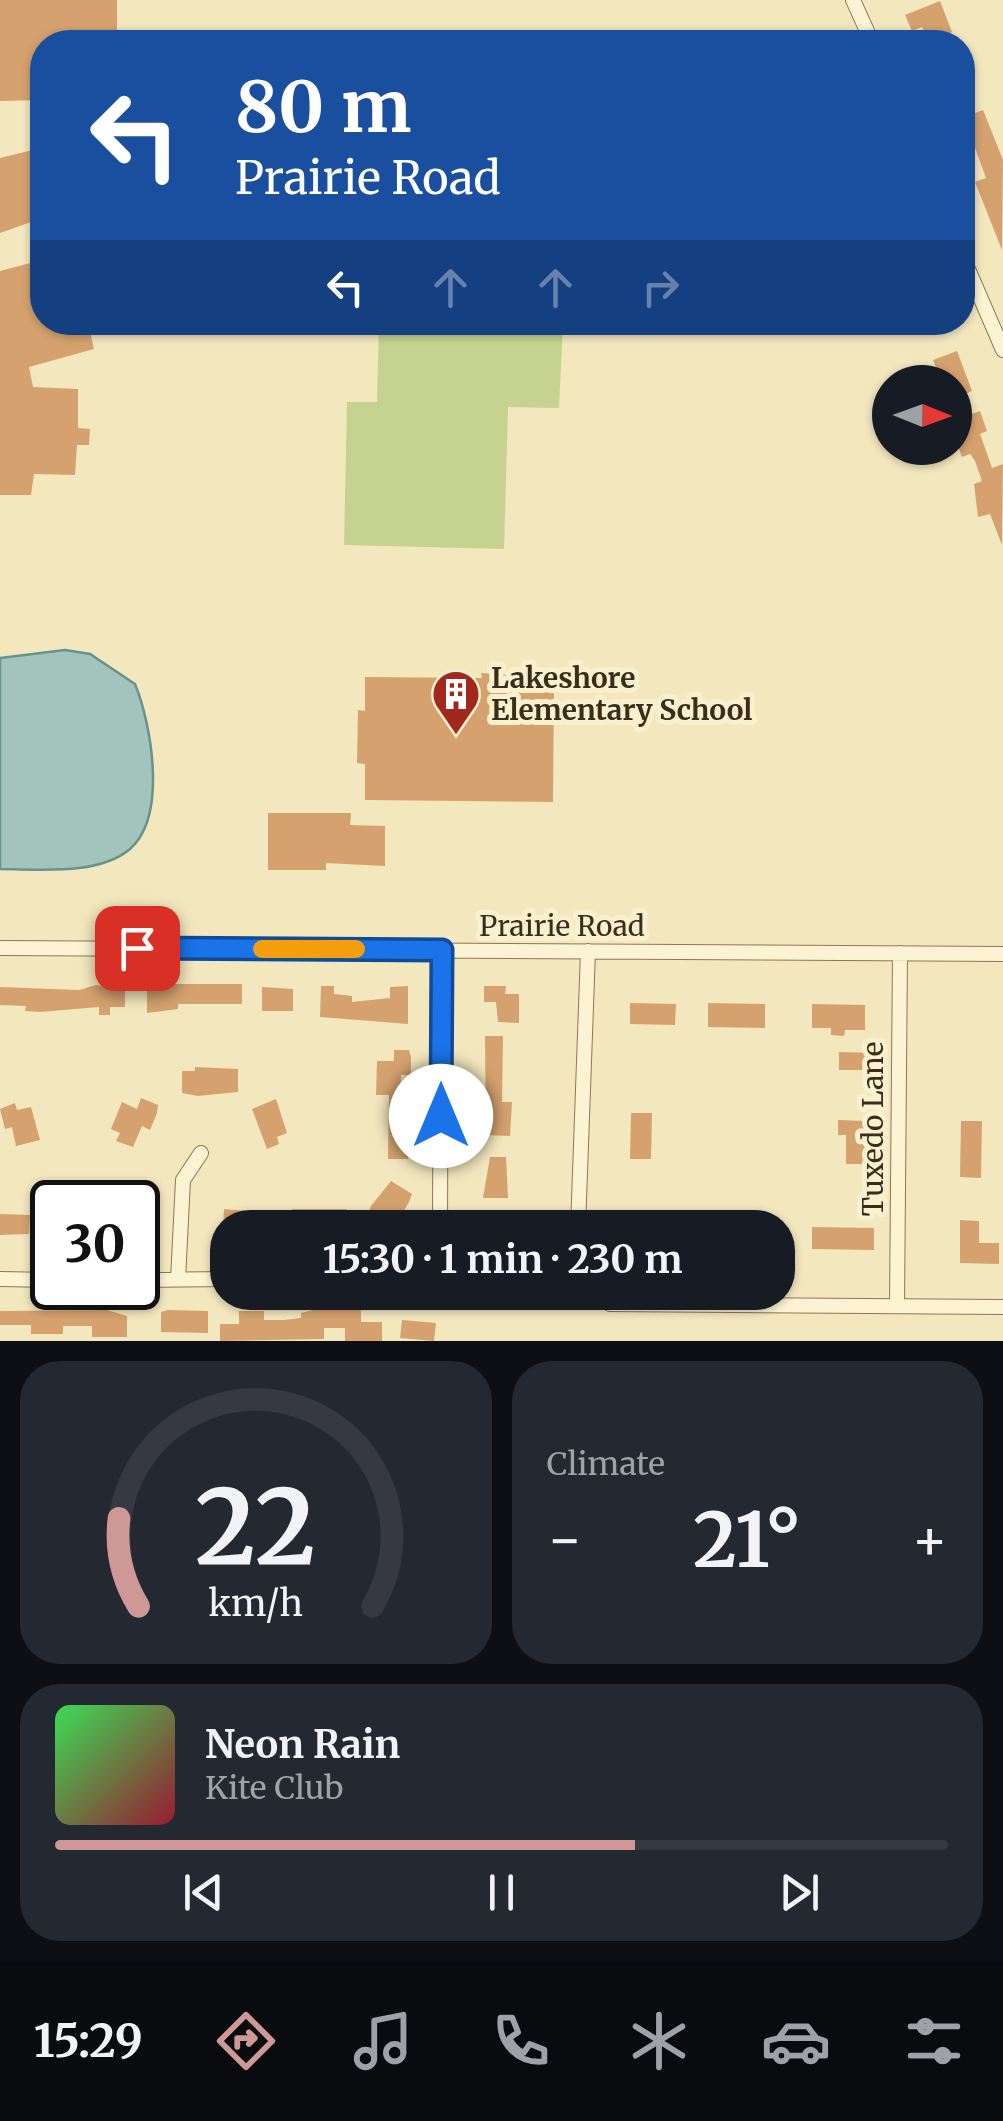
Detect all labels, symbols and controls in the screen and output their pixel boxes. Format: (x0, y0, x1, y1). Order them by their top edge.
text: 80 m (235, 63, 411, 151)
icon: left (70, 70, 200, 200)
text: Prairie Road (235, 150, 501, 206)
icon: left (318, 260, 373, 315)
icon: ahead (423, 260, 478, 315)
icon: ahead (528, 260, 583, 315)
icon: right (633, 260, 688, 315)
north arrow (872, 365, 972, 465)
map controls (872, 365, 972, 465)
place label: Lakeshore Elementary School (491, 660, 752, 728)
building icon: Lakeshore Elementary School (430, 668, 482, 736)
pin (95, 906, 180, 991)
street label: Prairie Road (479, 908, 645, 944)
icon: arrive (110, 921, 165, 976)
street label: Tuxedo Lane (855, 1042, 891, 1216)
position arrow (389, 1064, 493, 1168)
speed limit sign: 30 (30, 1180, 160, 1310)
text: 15:30 · 1 min · 230 m (322, 1236, 683, 1283)
text: Climate (547, 1444, 665, 1484)
text: 22 (195, 1462, 316, 1592)
text: 21° (693, 1493, 801, 1587)
text: − (547, 1505, 583, 1574)
text: + (911, 1505, 948, 1574)
text: km/h (208, 1581, 303, 1626)
text: Neon Rain (205, 1721, 400, 1768)
text: Kite Club (205, 1768, 343, 1808)
icon: previous (176, 1865, 231, 1920)
icon: pause (474, 1865, 529, 1920)
icon: next (772, 1865, 827, 1920)
icon: directions (211, 2006, 281, 2076)
icon: music (348, 2006, 418, 2076)
icon: phone (486, 2006, 556, 2076)
icon: climate (624, 2006, 694, 2076)
icon: car (761, 2006, 831, 2076)
icon: filters (899, 2006, 969, 2076)
text: 15:29 (34, 2013, 143, 2069)

